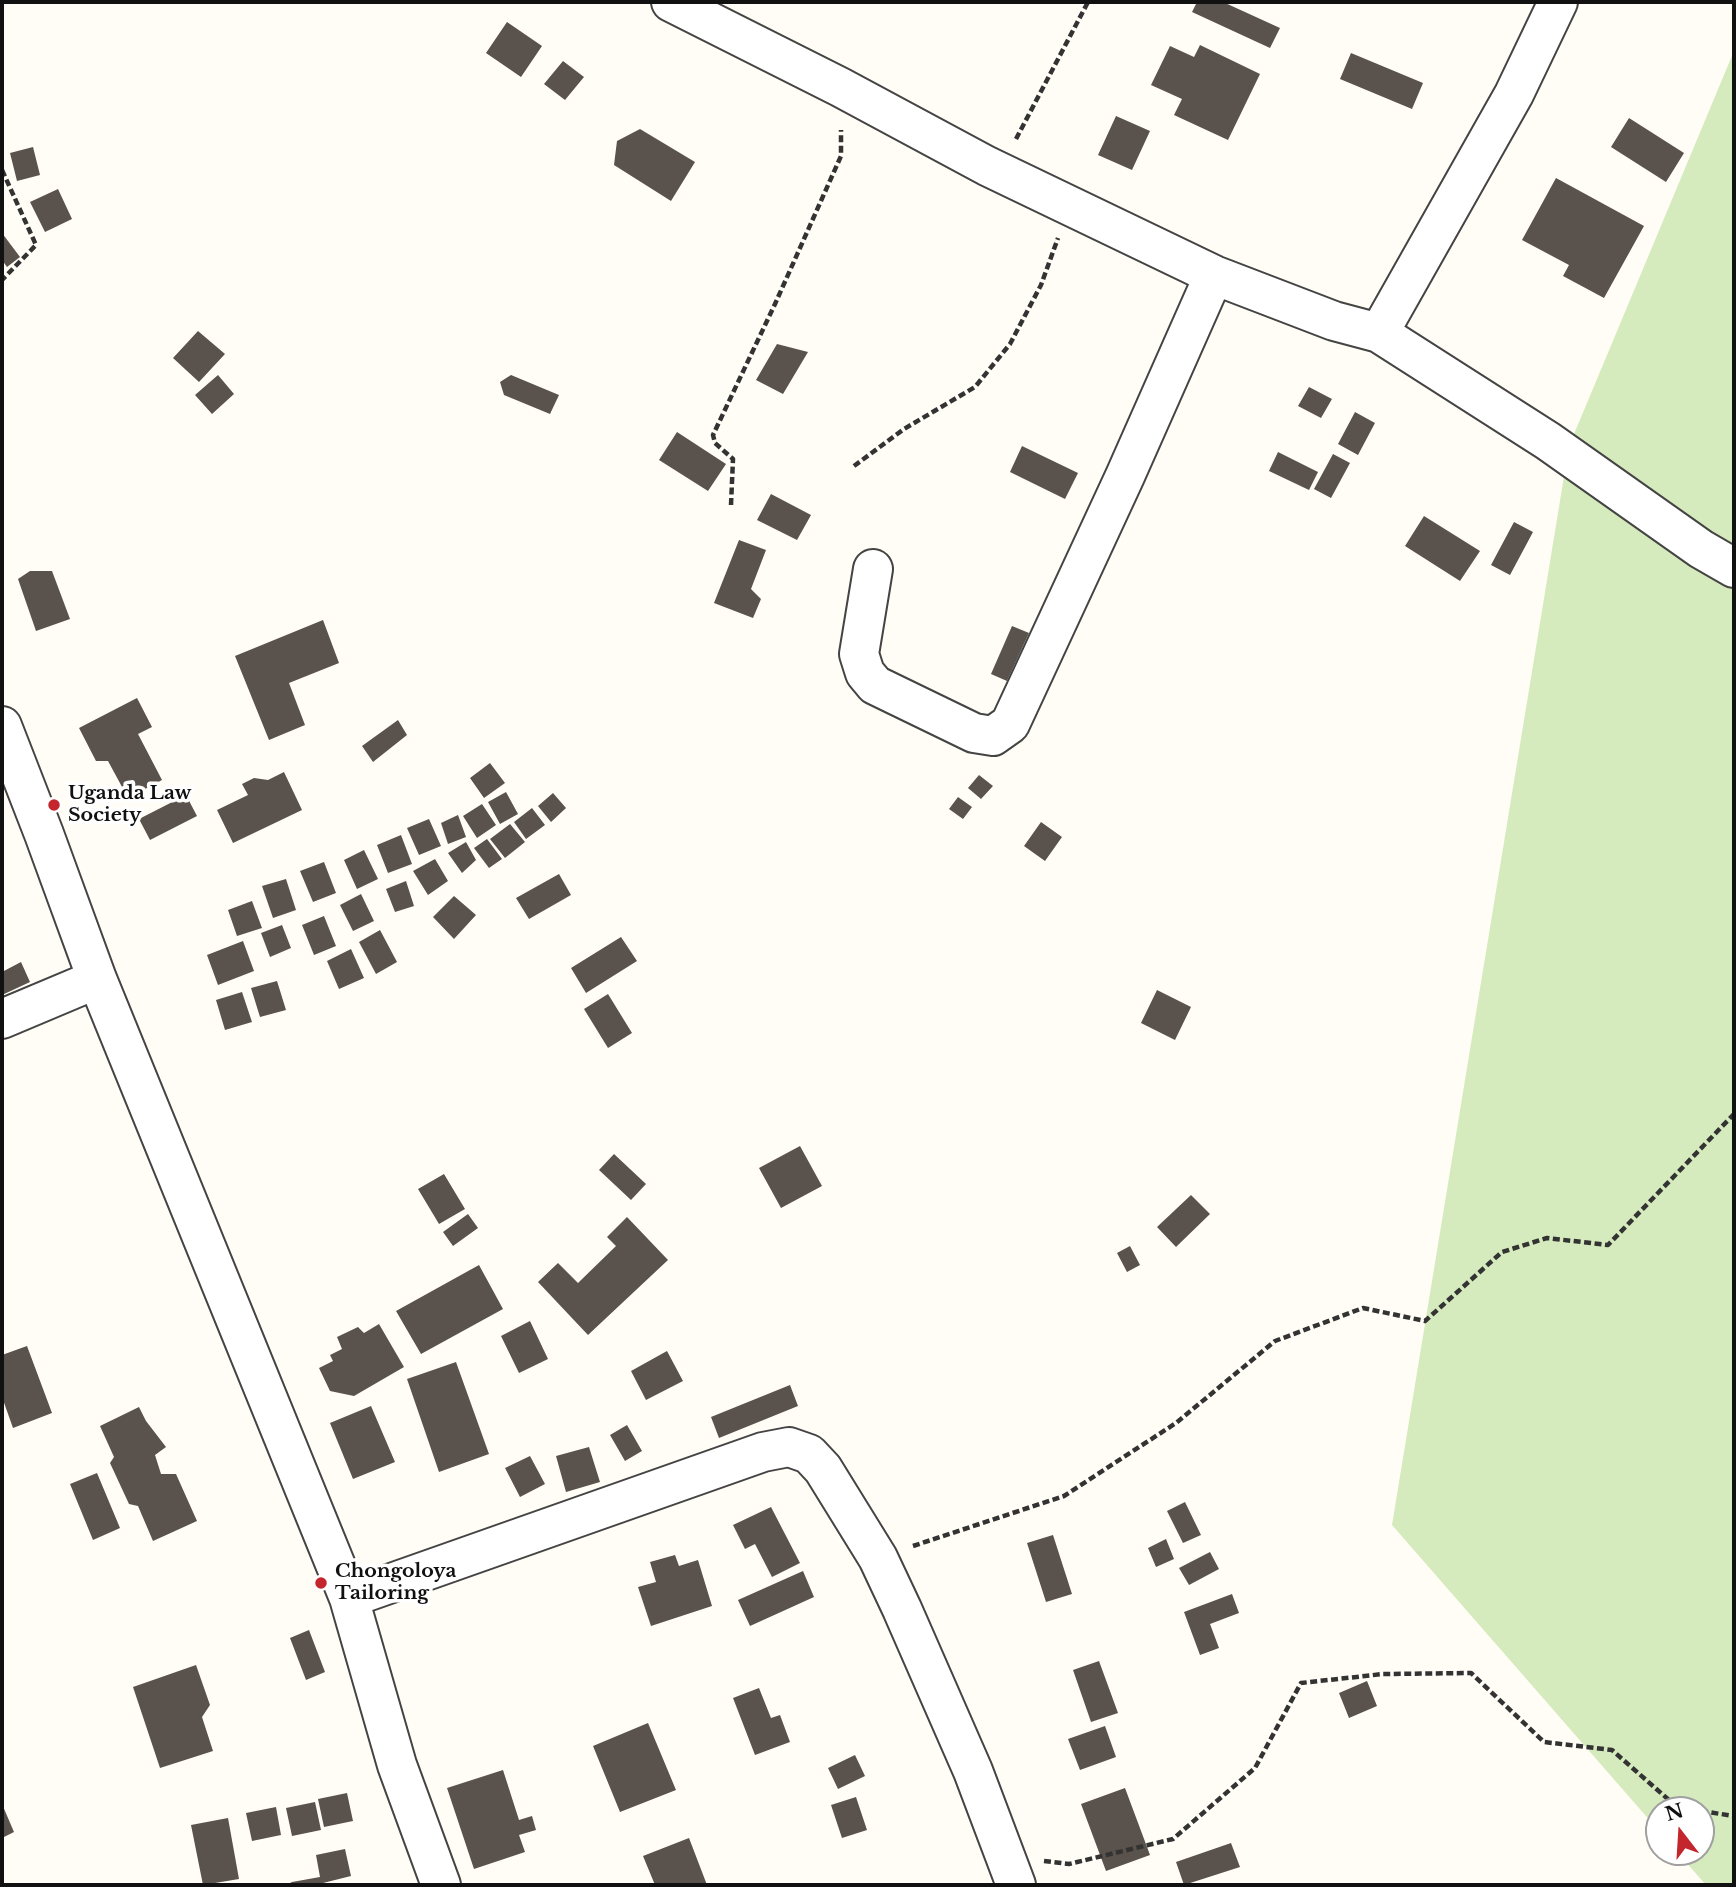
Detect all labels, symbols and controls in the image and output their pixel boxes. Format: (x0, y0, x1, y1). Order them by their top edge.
place label: Uganda Law Society (68, 783, 191, 827)
marker: Uganda Law Society (46, 797, 62, 813)
place label: Chongoloya Tailoring (335, 1561, 456, 1605)
marker: Chongoloya Tailoring (313, 1575, 329, 1591)
north arrow (1645, 1796, 1715, 1866)
text: N (1662, 1799, 1686, 1826)

